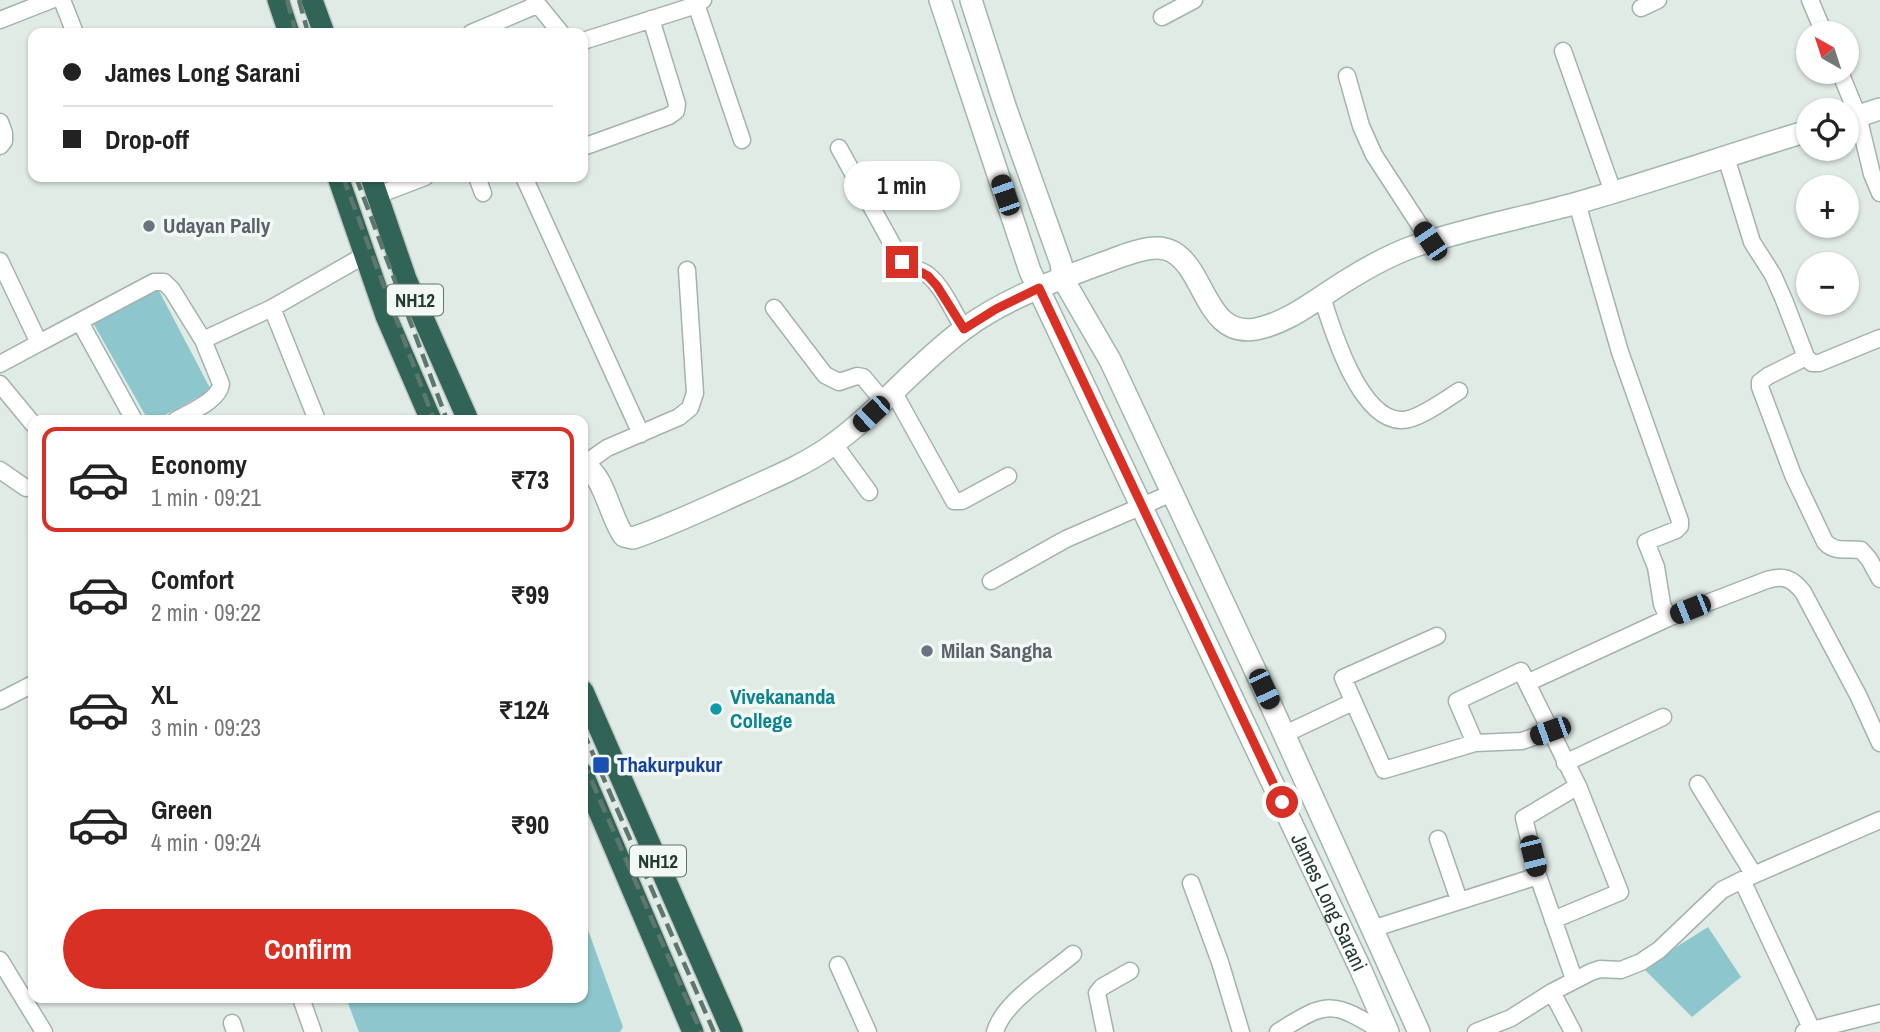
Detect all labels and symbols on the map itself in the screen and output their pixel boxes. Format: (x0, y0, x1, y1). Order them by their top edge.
north arrow (1796, 21, 1858, 84)
callout: 1 min (844, 160, 960, 210)
car (989, 172, 1022, 218)
place label: Udayan Pally (163, 211, 271, 240)
marker: Udayan Pally (141, 218, 157, 234)
car (1410, 218, 1451, 264)
route end (886, 246, 918, 278)
road number: NH12 (387, 284, 443, 316)
car (849, 392, 894, 436)
car (1667, 591, 1714, 627)
place label: Milan Sangha (941, 636, 1052, 665)
marker: Milan Sangha (919, 643, 935, 659)
car (1246, 666, 1283, 712)
place label: Vivekananda College (730, 682, 835, 735)
marker: Vivekananda College (708, 701, 724, 717)
car (1527, 714, 1574, 748)
place label: Thakurpukur (617, 750, 723, 779)
marker: Thakurpukur (591, 755, 611, 775)
route start (1266, 786, 1298, 818)
street label: James Long Sarani (1284, 828, 1374, 976)
car (1518, 833, 1549, 879)
road number: NH12 (630, 846, 686, 876)

